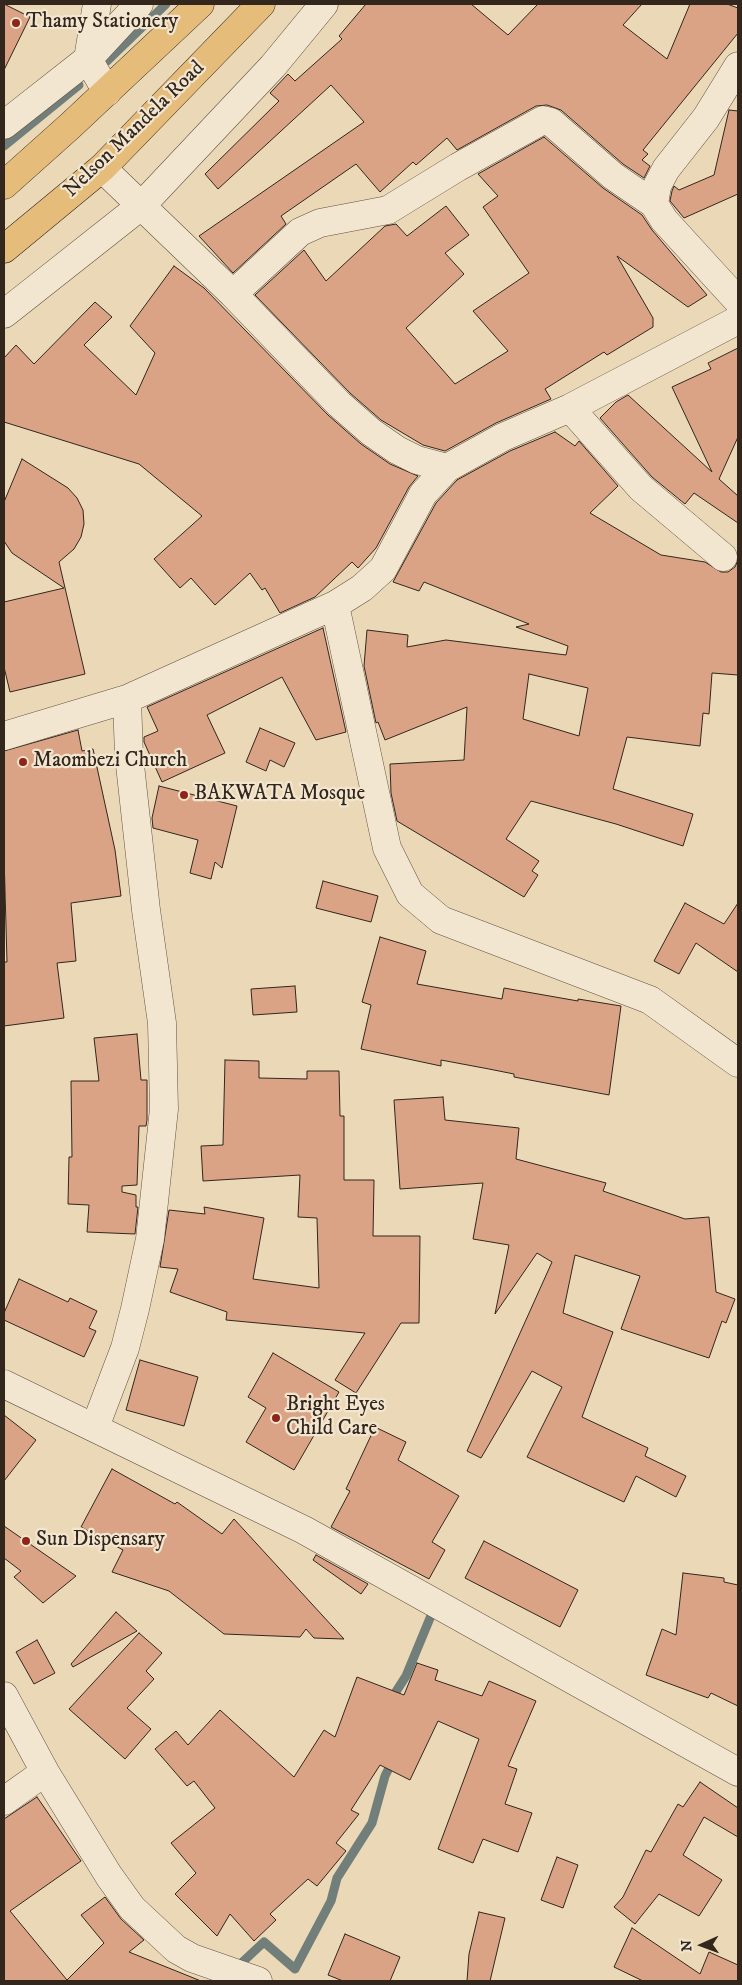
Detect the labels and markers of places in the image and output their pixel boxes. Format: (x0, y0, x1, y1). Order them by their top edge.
place label: Thamy Stationery (26, 10, 178, 36)
marker: Thamy Stationery (10, 17, 22, 29)
place label: Maombezi Church (33, 749, 187, 775)
marker: Maombezi Church (17, 756, 29, 768)
place label: BAKWATA Mosque (194, 782, 365, 808)
marker: BAKWATA Mosque (178, 789, 190, 801)
place label: Bright Eyes Child Care (286, 1393, 385, 1443)
marker: Bright Eyes Child Care (270, 1412, 282, 1424)
place label: Sun Dispensary (36, 1528, 165, 1554)
marker: Sun Dispensary (20, 1535, 32, 1547)

